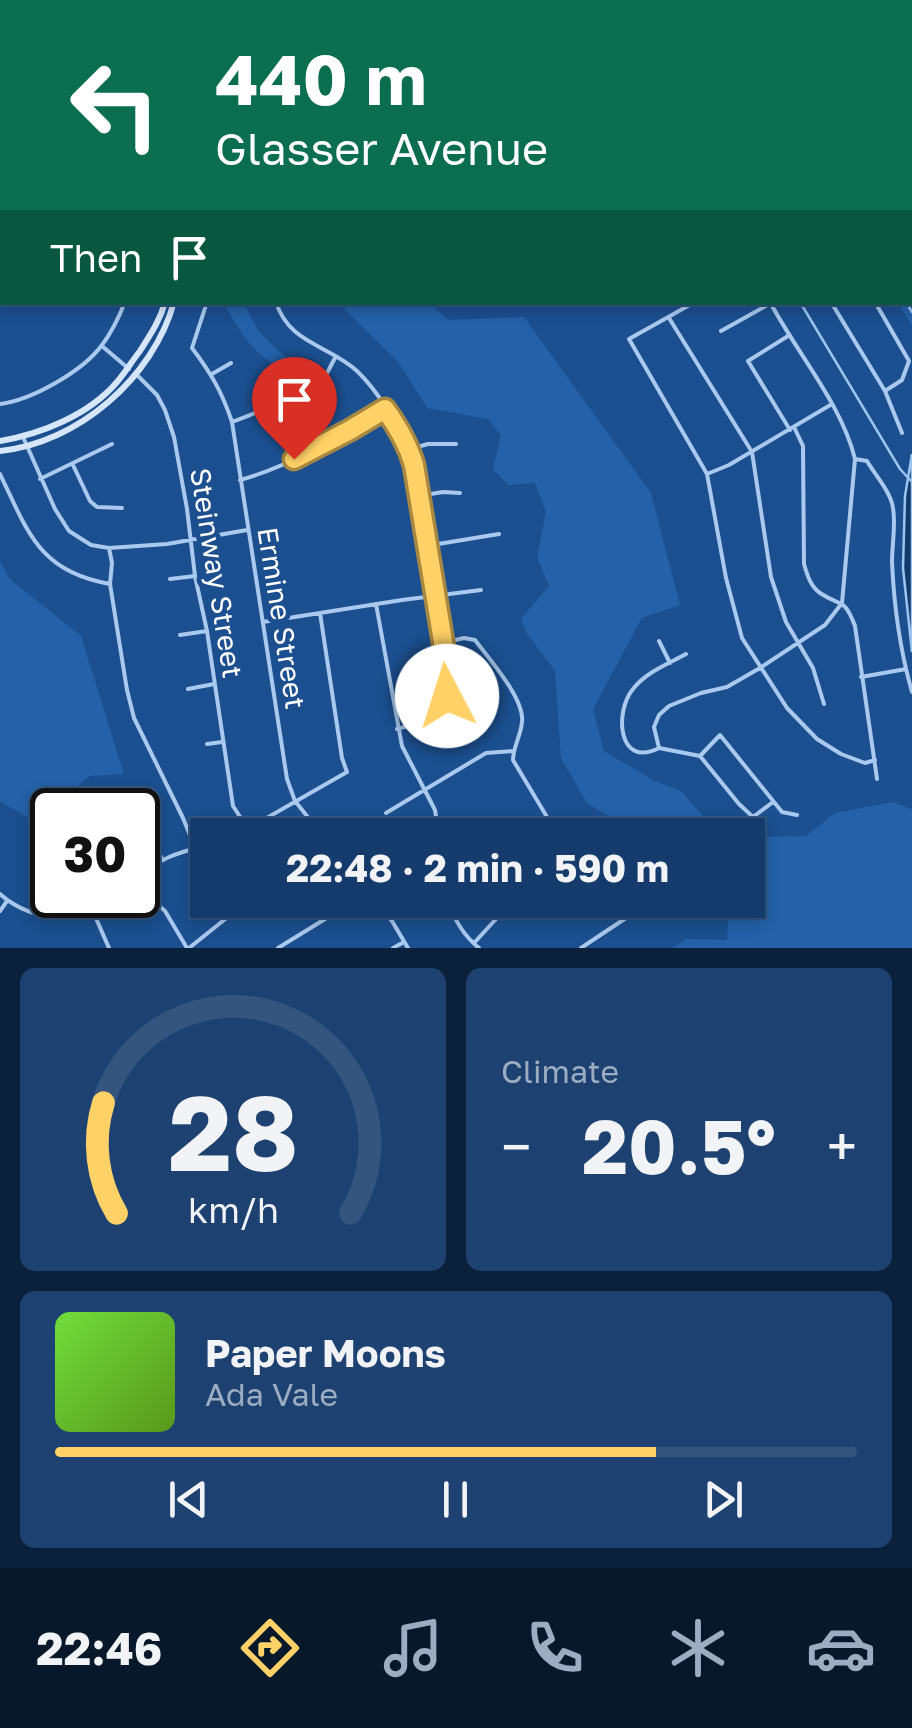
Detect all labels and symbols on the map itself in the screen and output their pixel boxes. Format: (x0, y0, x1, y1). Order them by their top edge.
pin (252, 357, 337, 460)
street label: Steinway Street (184, 466, 250, 680)
street label: Ermine Street (251, 525, 313, 711)
position arrow (395, 644, 499, 748)
speed limit sign: 30 (30, 788, 160, 918)

